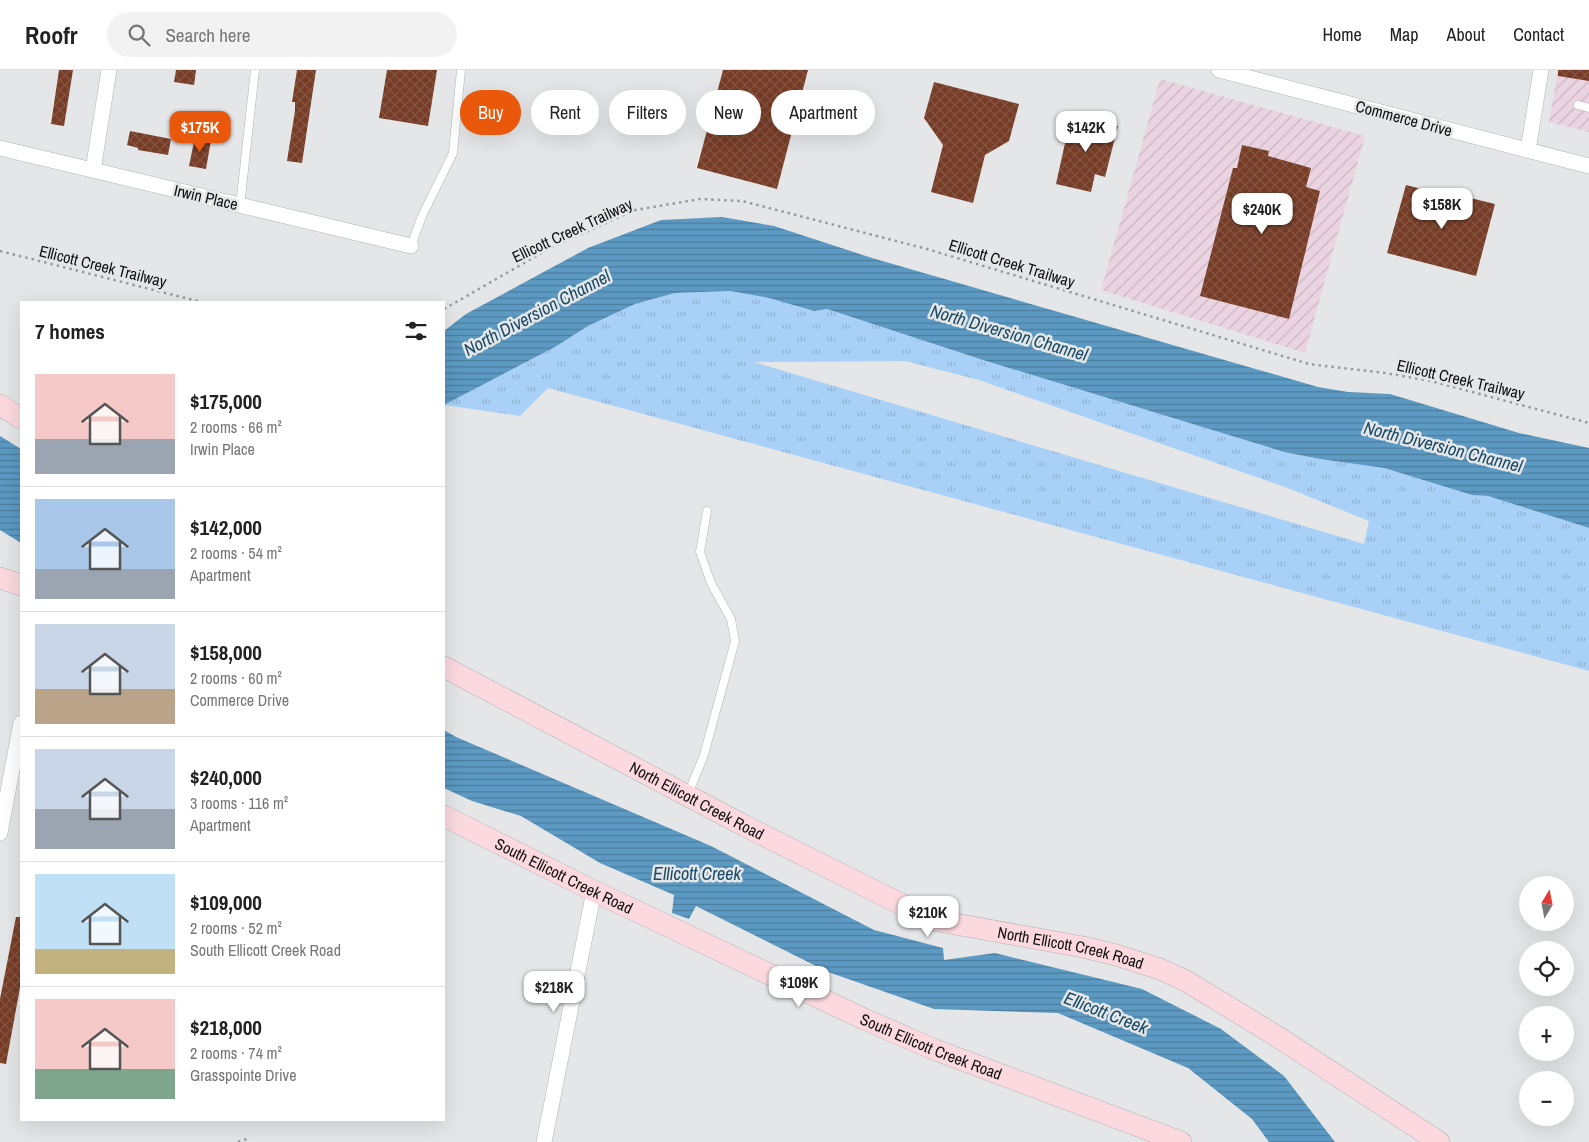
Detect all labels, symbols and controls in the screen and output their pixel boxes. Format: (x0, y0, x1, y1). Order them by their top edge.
search box (107, 12, 457, 57)
text: Roofr (25, 19, 77, 51)
icon: search (125, 21, 153, 49)
text: Search here (165, 22, 250, 48)
text: Home (1322, 22, 1362, 47)
text: Map (1390, 22, 1419, 47)
text: About (1447, 22, 1485, 47)
text: Contact (1513, 22, 1564, 47)
chip: Buy (460, 90, 521, 135)
chip: Rent (531, 90, 599, 135)
chip: Filters (609, 90, 686, 135)
chip: New (696, 90, 761, 135)
chip: Apartment (771, 90, 875, 135)
street label: Commerce Drive (1353, 95, 1455, 141)
pin: $175K (165, 111, 235, 153)
pin: $142K (1051, 111, 1121, 153)
text: $175K (181, 116, 219, 138)
text: $142K (1067, 116, 1105, 138)
street label: Irwin Place (172, 179, 240, 215)
pin: $158K (1407, 188, 1477, 230)
street label: Ellicott Creek Trailway (508, 192, 636, 268)
pin: $240K (1227, 192, 1297, 235)
text: $158K (1423, 193, 1461, 215)
text: $240K (1243, 198, 1281, 220)
street label: Ellicott Creek Trailway (946, 233, 1078, 293)
street label: Ellicott Creek Trailway (37, 240, 169, 293)
water label: North Diversion Channel (459, 263, 615, 362)
water label: North Diversion Channel (928, 298, 1091, 367)
text: 7 homes (35, 317, 105, 346)
icon: filters (402, 317, 430, 345)
street label: Ellicott Creek Trailway (1395, 354, 1527, 404)
text: $175,000 (190, 387, 262, 416)
icon: home (75, 394, 135, 454)
water label: North Diversion Channel (1361, 415, 1526, 478)
text: 2 rooms · 66 m² (190, 416, 282, 438)
text: Irwin Place (190, 438, 255, 460)
text: $142,000 (190, 513, 262, 542)
icon: home (75, 519, 135, 579)
text: 2 rooms · 54 m² (190, 542, 282, 564)
text: Apartment (190, 564, 251, 586)
text: $158,000 (190, 638, 262, 667)
icon: home (75, 644, 135, 704)
text: 2 rooms · 60 m² (190, 667, 282, 689)
text: Commerce Drive (190, 689, 289, 711)
street label: North Ellicott Creek Road (626, 756, 768, 845)
text: $240,000 (190, 763, 262, 792)
icon: home (75, 769, 135, 829)
text: 3 rooms · 116 m² (190, 792, 288, 814)
text: Apartment (190, 814, 251, 836)
street label: South Ellicott Creek Road (491, 832, 637, 919)
water label: Ellicott Creek (653, 861, 741, 886)
north arrow (1519, 876, 1574, 931)
map controls (1519, 876, 1574, 1126)
text: $109,000 (190, 888, 262, 917)
icon: home (75, 894, 135, 954)
pin: $210K (893, 896, 963, 938)
text: $210K (909, 901, 947, 923)
text: 2 rooms · 52 m² (190, 917, 282, 939)
street label: North Ellicott Creek Road (996, 921, 1146, 974)
text: South Ellicott Creek Road (190, 939, 341, 961)
button: locate (1519, 941, 1574, 996)
pin: $109K (764, 966, 834, 1008)
pin: $218K (519, 970, 589, 1013)
text: $109K (780, 971, 818, 993)
text: $218K (535, 976, 573, 998)
water label: Ellicott Creek (1061, 985, 1152, 1040)
button: + (1519, 1006, 1574, 1061)
street label: South Ellicott Creek Road (857, 1008, 1005, 1085)
text: $218,000 (190, 1013, 262, 1042)
icon: home (75, 1019, 135, 1079)
text: 2 rooms · 74 m² (190, 1042, 282, 1064)
text: Grasspointe Drive (190, 1064, 296, 1086)
button: − (1519, 1071, 1574, 1126)

